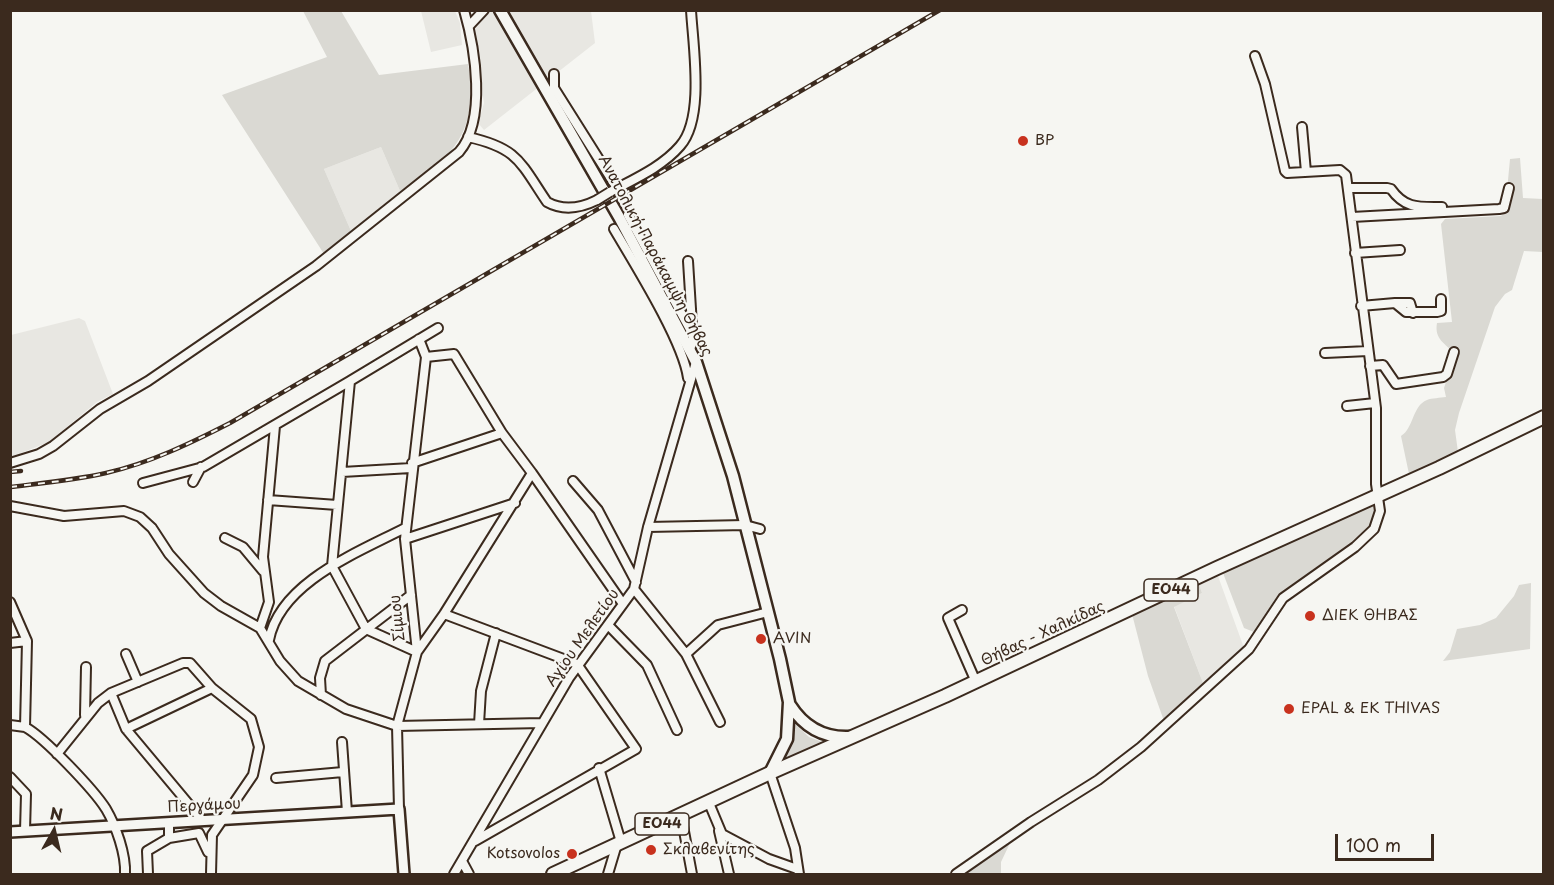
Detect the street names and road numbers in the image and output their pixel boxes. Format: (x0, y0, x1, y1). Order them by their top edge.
street label: Ανατολική Παράκαμψη Θήβας (594, 152, 716, 360)
road number: ΕΟ44 (1144, 579, 1198, 601)
street label: Αγίου Μελετίου (543, 586, 623, 690)
street label: Σίμιου (387, 594, 409, 642)
street label: Θήβας - Χαλκίδας (978, 598, 1108, 670)
street label: Περγάμου (167, 795, 241, 817)
road number: ΕΟ44 (635, 813, 689, 835)

